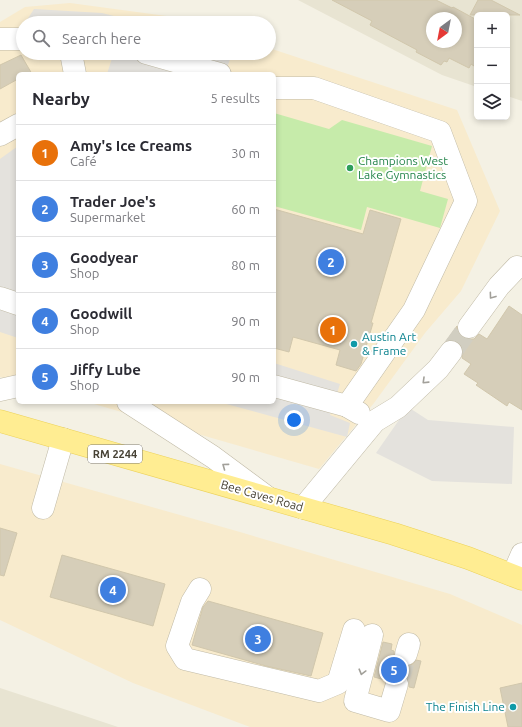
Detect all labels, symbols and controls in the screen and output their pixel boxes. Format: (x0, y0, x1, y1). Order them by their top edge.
north arrow (426, 12, 462, 48)
map controls (474, 12, 510, 120)
button: + (474, 12, 510, 48)
search box (16, 16, 276, 60)
icon: search (30, 27, 52, 49)
text: Search here (62, 30, 141, 47)
button: − (474, 48, 510, 84)
button: layers (474, 84, 510, 120)
text: Nearby (32, 89, 90, 108)
text: 5 results (210, 91, 260, 105)
text: Amy's Ice Creams (70, 137, 192, 154)
text: 1 (41, 146, 49, 160)
text: 30 m (231, 146, 260, 160)
text: Café (70, 154, 97, 168)
place label: Champions West Lake Gymnastics (358, 154, 448, 181)
marker: Champions West Lake Gymnastics (345, 163, 355, 173)
text: Trader Joe's (70, 193, 156, 210)
text: 2 (41, 202, 49, 216)
text: 60 m (231, 202, 260, 216)
text: Supermarket (70, 210, 145, 224)
pin: 2 (318, 247, 344, 277)
text: Goodyear (70, 249, 138, 266)
text: 3 (41, 258, 49, 272)
text: 80 m (231, 258, 260, 272)
text: Shop (70, 266, 99, 280)
one-way arrow (490, 292, 497, 299)
text: Goodwill (70, 305, 132, 322)
text: 4 (41, 314, 49, 328)
text: 90 m (231, 314, 260, 328)
pin: 1 (320, 315, 346, 345)
text: Shop (70, 322, 99, 336)
place label: Austin Art & Frame (362, 330, 416, 357)
marker: Austin Art & Frame (349, 339, 359, 349)
text: Jiffy Lube (70, 361, 141, 378)
text: 5 (41, 370, 49, 384)
text: 90 m (231, 370, 260, 384)
one-way arrow (422, 376, 430, 384)
text: Shop (70, 378, 99, 392)
your location (284, 410, 304, 430)
road number: RM 2244 (88, 445, 142, 463)
one-way arrow (223, 464, 230, 471)
street label: Bee Caves Road (219, 478, 305, 514)
pin: 4 (100, 575, 126, 605)
pin: 3 (245, 624, 271, 654)
pin: 5 (381, 655, 407, 685)
one-way arrow (358, 668, 367, 675)
place label: The Finish Line (426, 700, 505, 713)
marker: The Finish Line (508, 702, 518, 712)

